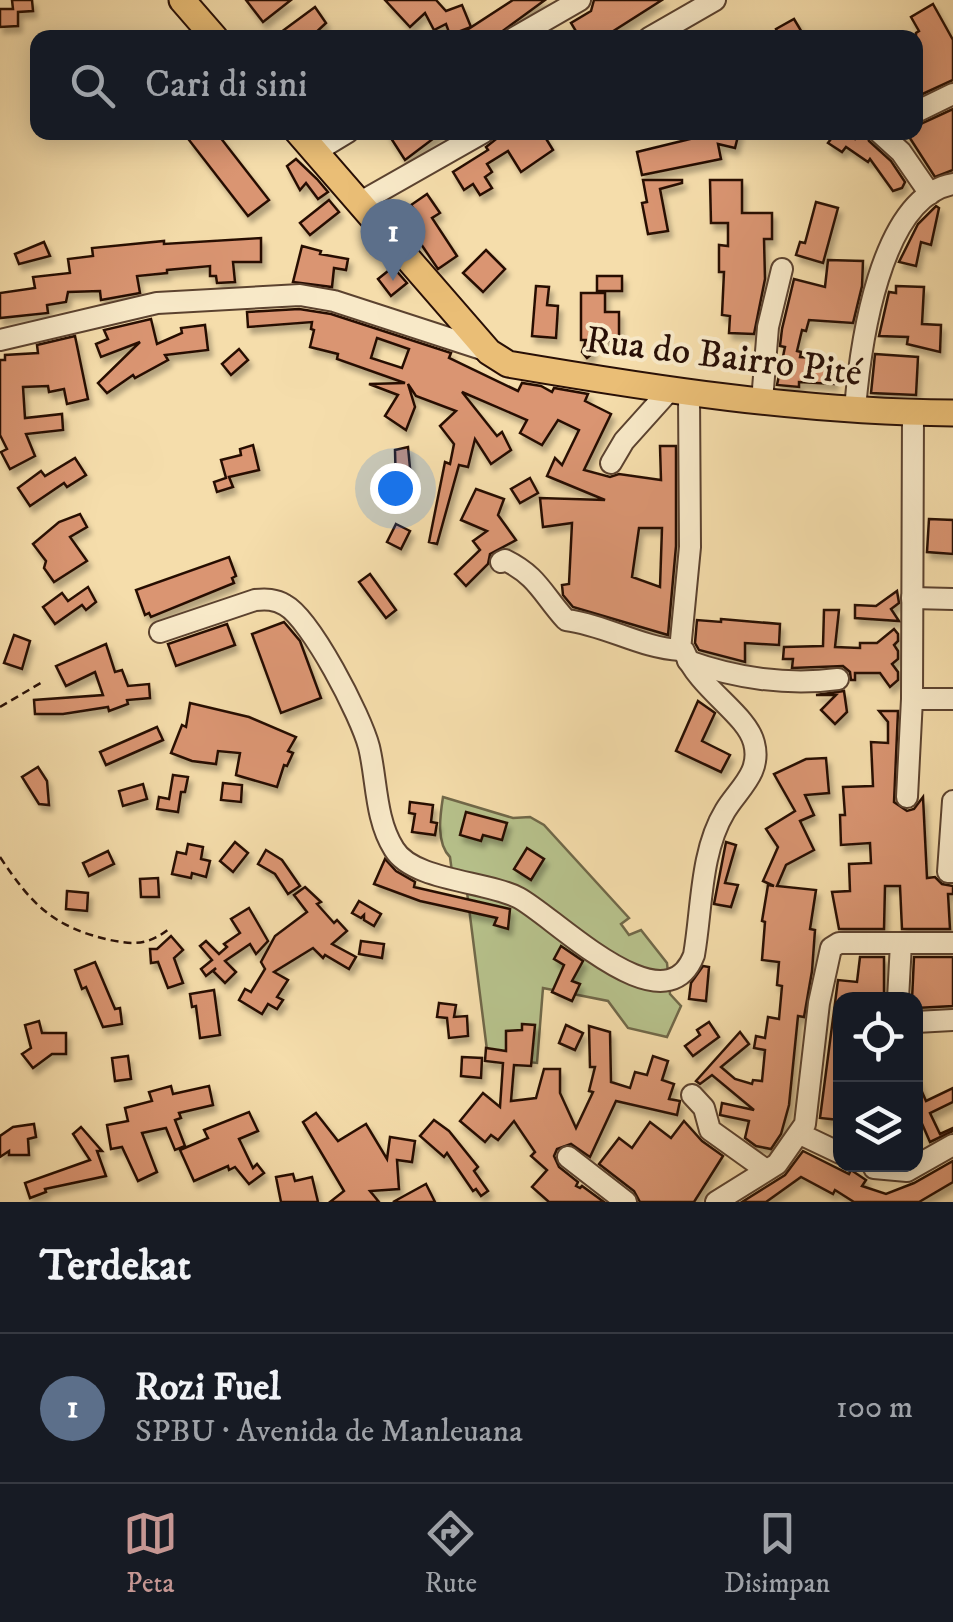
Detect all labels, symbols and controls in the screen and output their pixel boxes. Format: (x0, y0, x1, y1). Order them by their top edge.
search box (30, 30, 923, 140)
icon: search (65, 58, 120, 113)
text: Cari di sini (145, 61, 308, 109)
pin: 1 (360, 198, 426, 281)
street label: Rua do Bairro Pité (583, 316, 865, 398)
your location (370, 463, 421, 514)
map controls (833, 992, 923, 1172)
button: locate (833, 992, 923, 1082)
button: layers (833, 1082, 923, 1172)
text: Terdekat (40, 1241, 191, 1293)
text: Rozi Fuel (135, 1364, 281, 1412)
text: 1 (67, 1388, 78, 1428)
text: 100 m (836, 1388, 913, 1428)
text: SPBU · Avenida de Manleuana (135, 1412, 523, 1452)
tab: Peta (123, 1506, 178, 1601)
tab: Rute (423, 1506, 478, 1601)
tab: Disimpan (724, 1506, 830, 1601)

